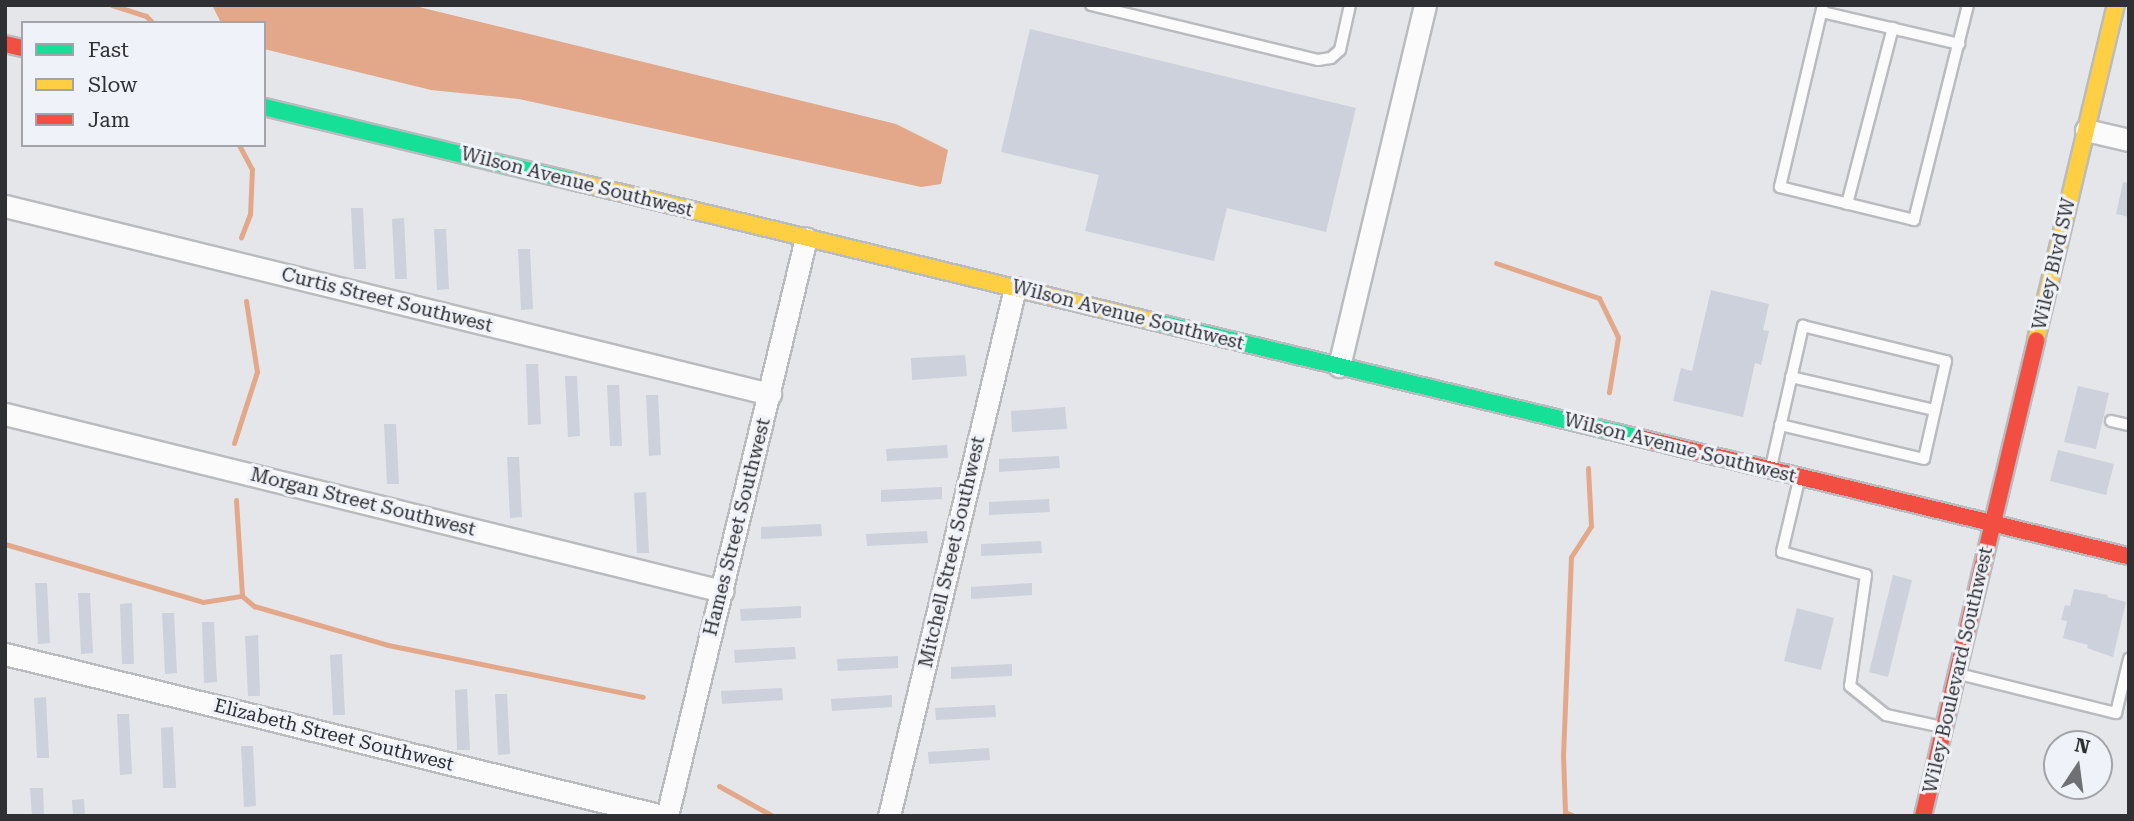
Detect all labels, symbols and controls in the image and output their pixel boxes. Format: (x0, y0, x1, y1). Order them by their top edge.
legend (21, 21, 266, 147)
text: Fast (88, 38, 129, 62)
text: Slow (88, 73, 137, 97)
text: Jam (88, 108, 130, 132)
street label: Wilson Avenue Southwest (459, 142, 695, 222)
street label: Wiley Blvd SW (2028, 196, 2080, 332)
street label: Curtis Street Southwest (279, 263, 495, 337)
street label: Wilson Avenue Southwest (1010, 275, 1246, 355)
street label: Wilson Avenue Southwest (1562, 408, 1798, 488)
street label: Hames Street Southwest (699, 416, 775, 638)
street label: Mitchell Street Southwest (914, 434, 990, 670)
street label: Morgan Street Southwest (248, 463, 478, 541)
street label: Wiley Boulevard Southwest (1919, 545, 1997, 795)
street label: Elizabeth Street Southwest (212, 694, 456, 776)
north arrow (2043, 730, 2113, 800)
text: N (2073, 733, 2092, 759)

